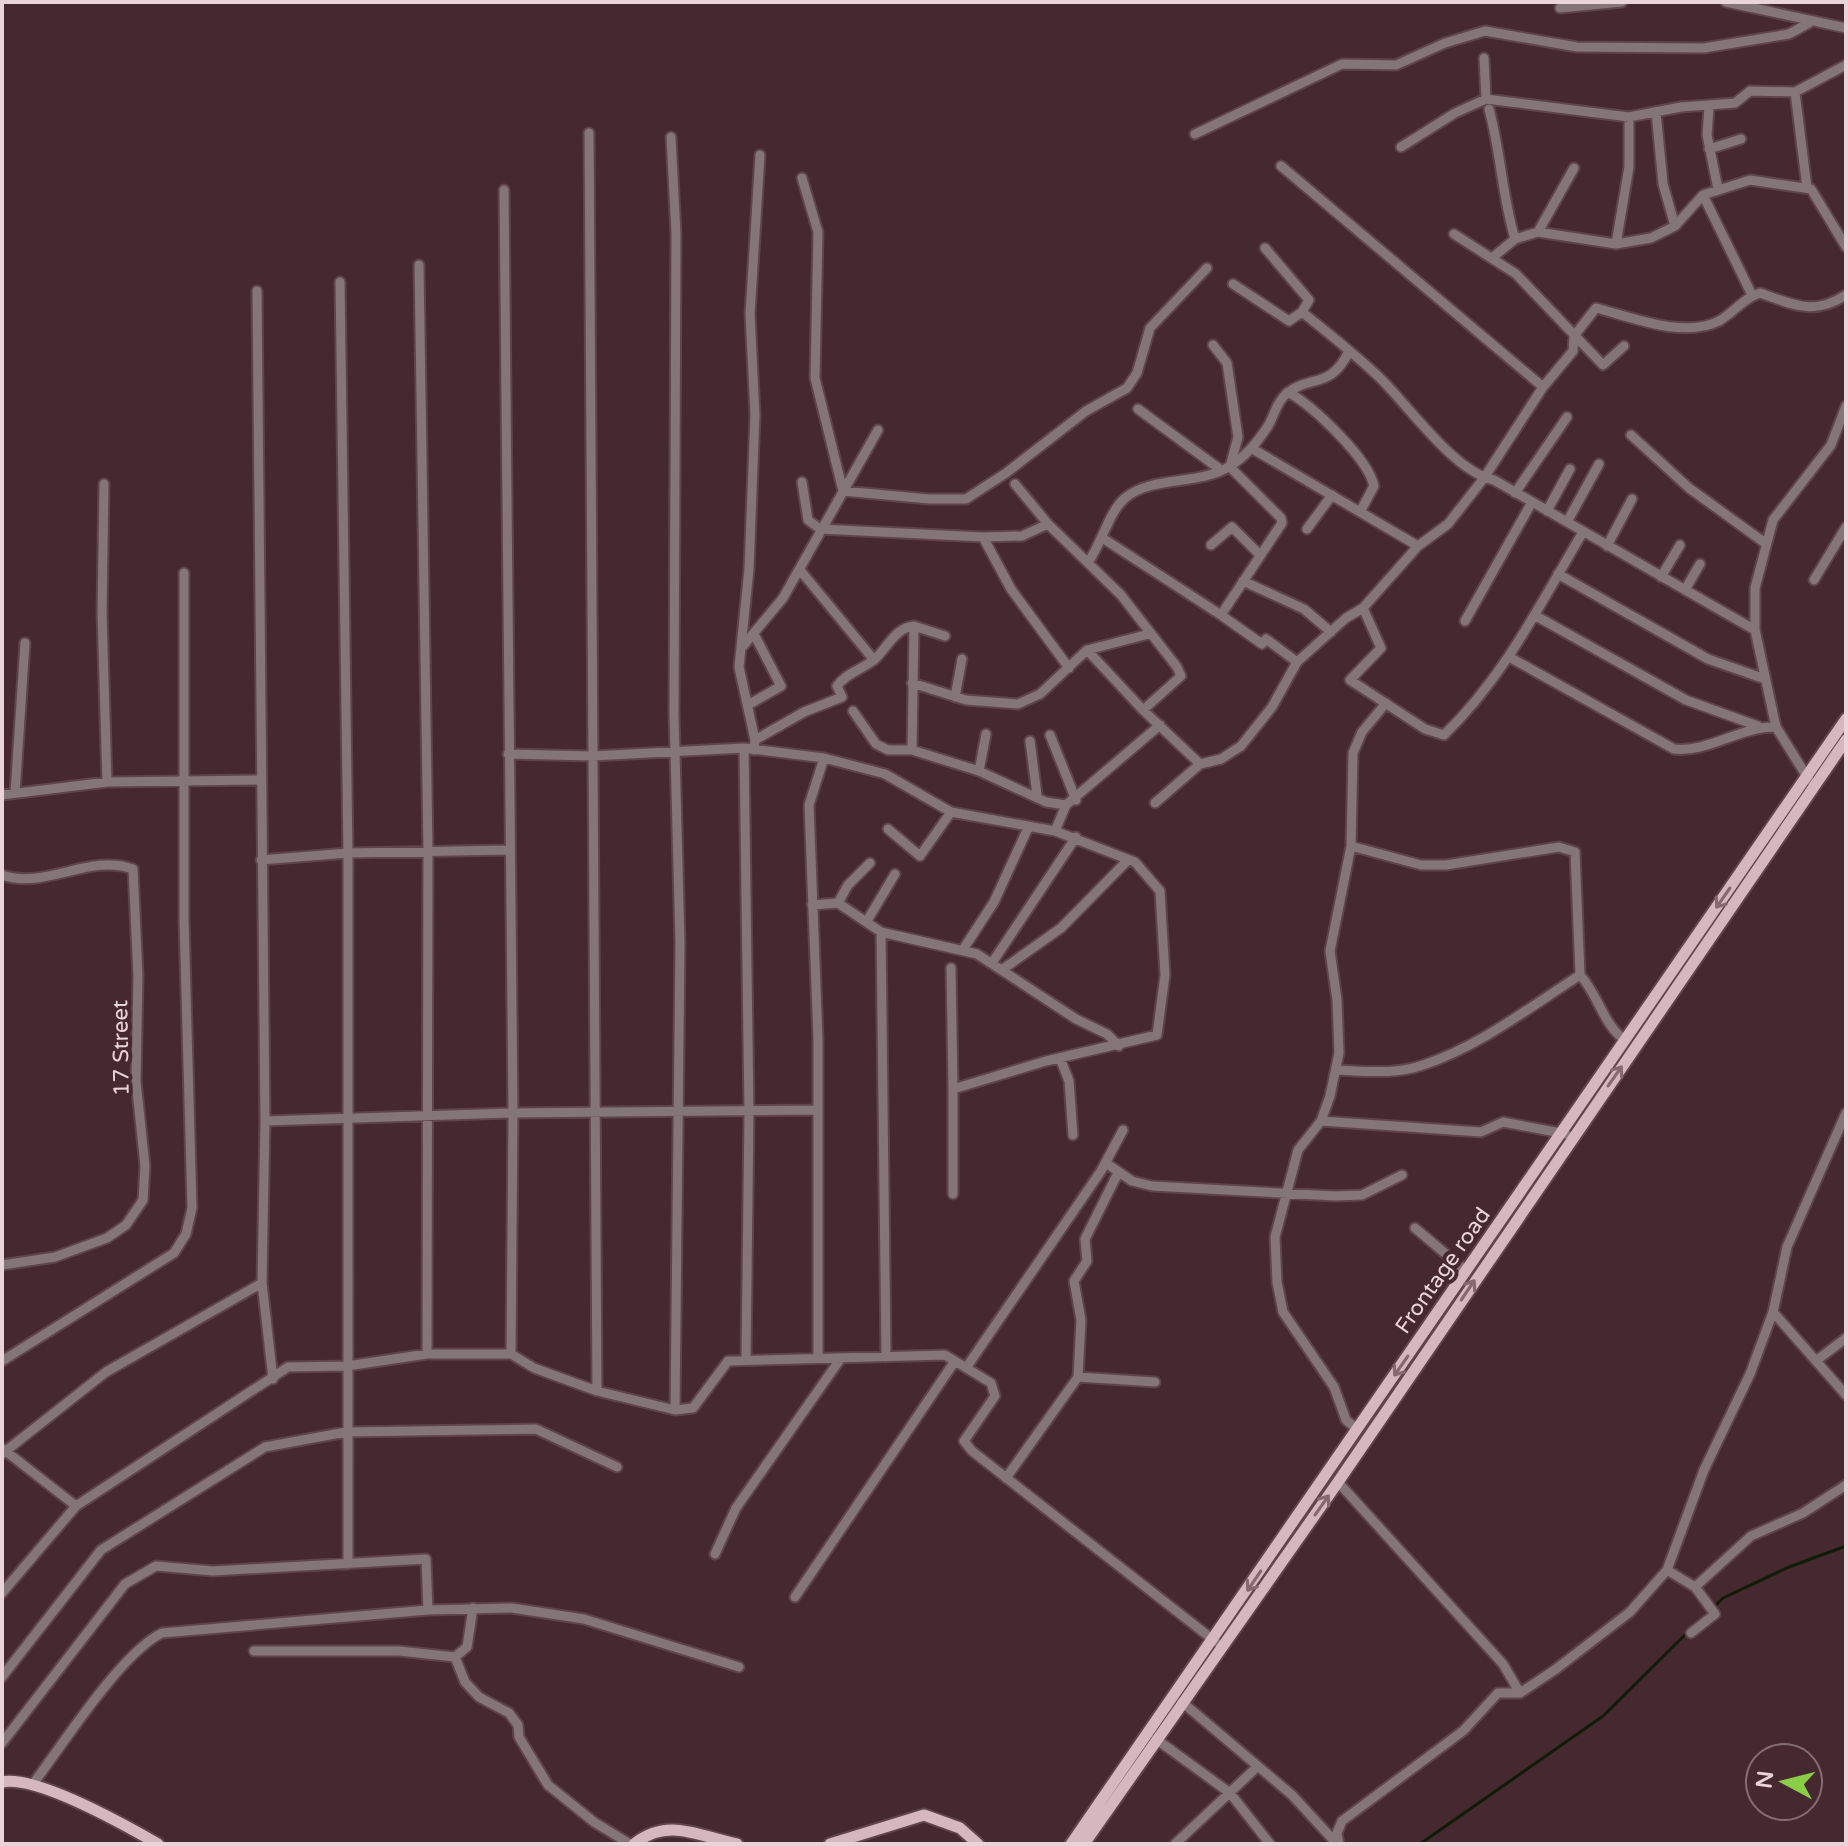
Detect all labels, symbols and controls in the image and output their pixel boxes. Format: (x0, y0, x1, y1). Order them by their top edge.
one-way arrow (1715, 887, 1731, 909)
street label: 17 Street (107, 1000, 135, 1096)
one-way arrow (1607, 1065, 1623, 1087)
street label: Frontage road (1390, 1203, 1496, 1339)
one-way arrow (1460, 1279, 1476, 1302)
one-way arrow (1392, 1355, 1409, 1377)
one-way arrow (1314, 1495, 1330, 1517)
one-way arrow (1246, 1569, 1262, 1591)
north arrow (1744, 1742, 1824, 1822)
text: N (1751, 1769, 1779, 1790)

